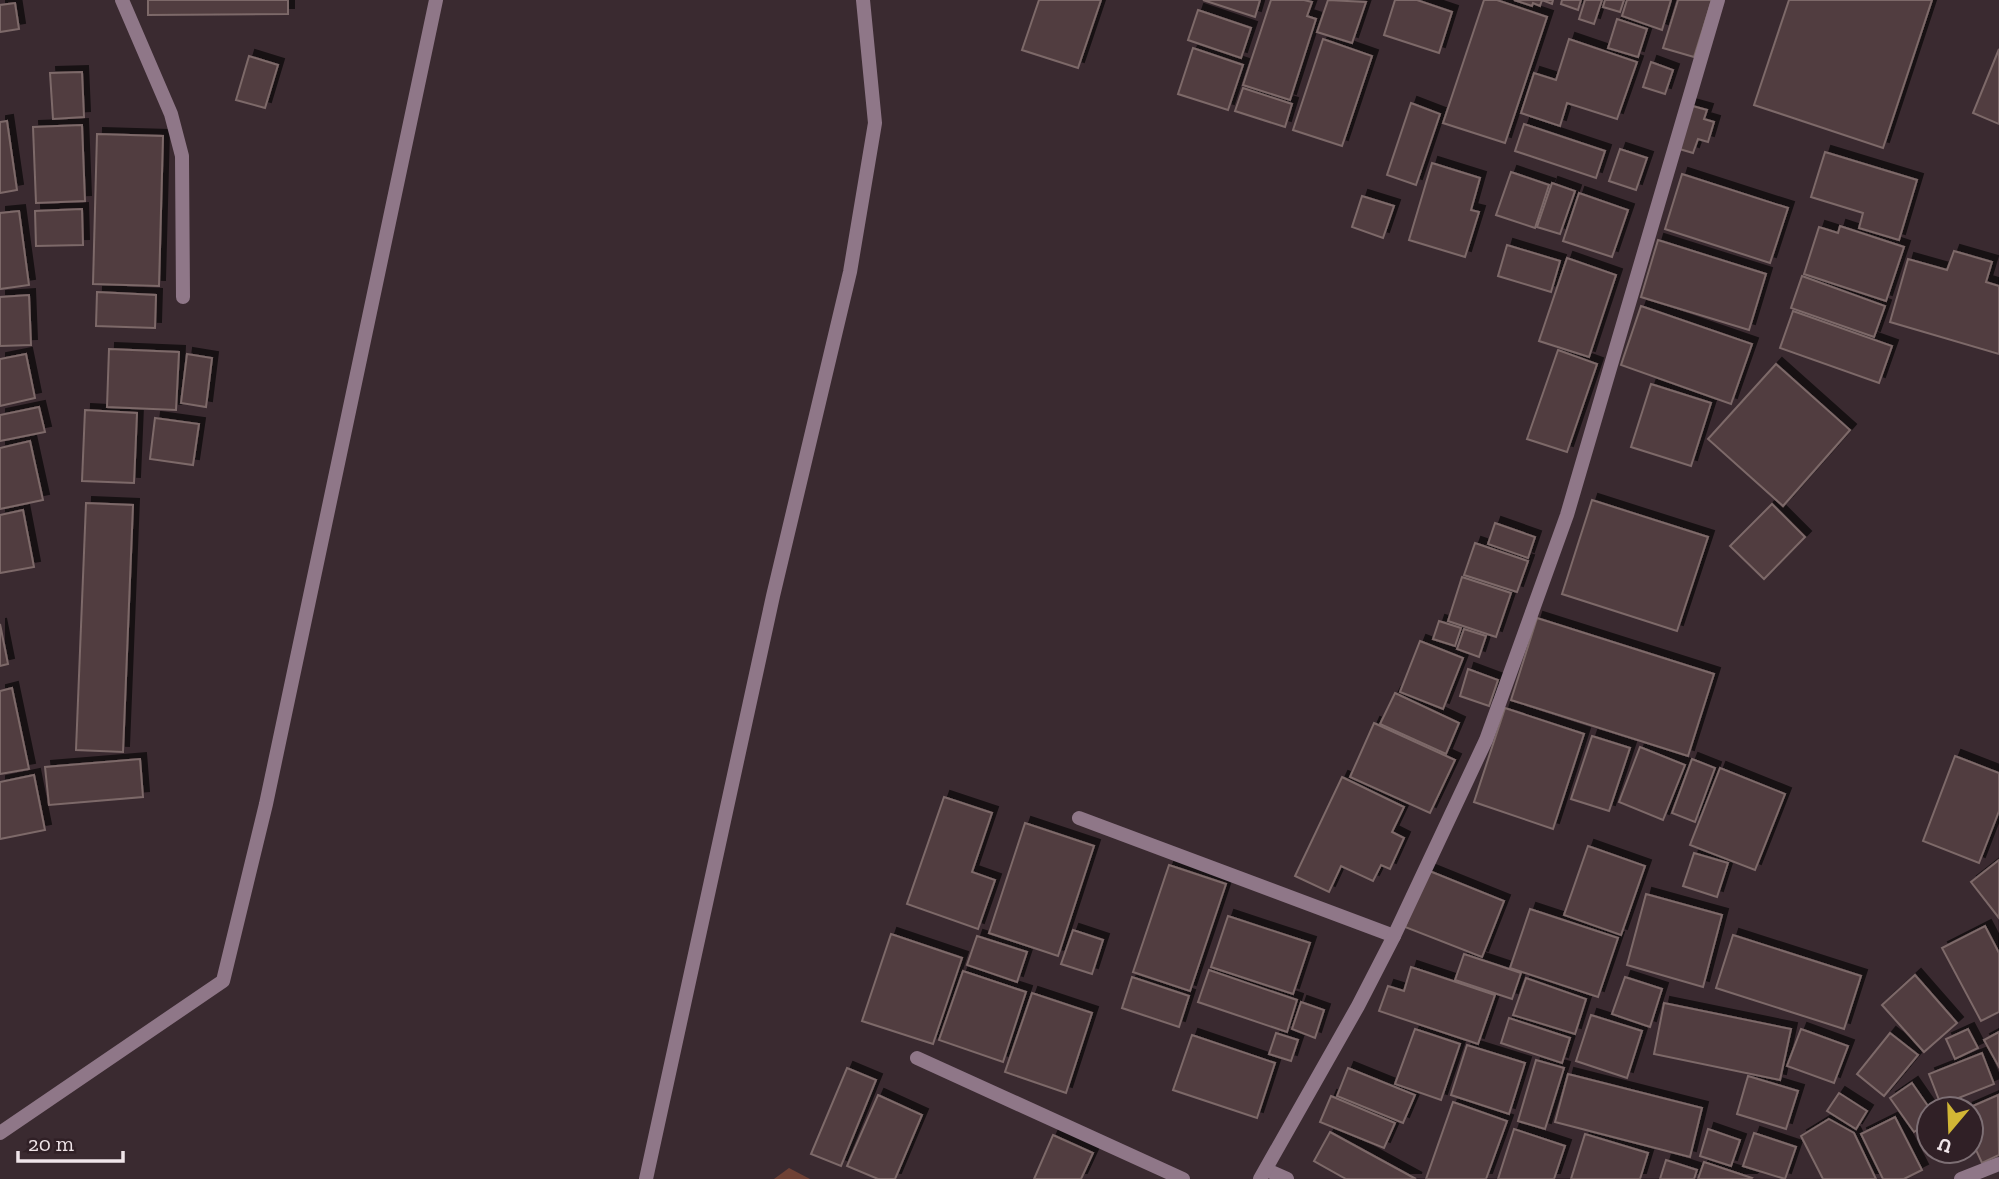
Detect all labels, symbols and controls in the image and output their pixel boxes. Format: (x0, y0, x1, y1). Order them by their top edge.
north arrow (1915, 1095, 1985, 1165)
scale bar (18, 1120, 122, 1164)
text: 20 m (28, 1131, 74, 1156)
text: U (1934, 1132, 1955, 1159)

